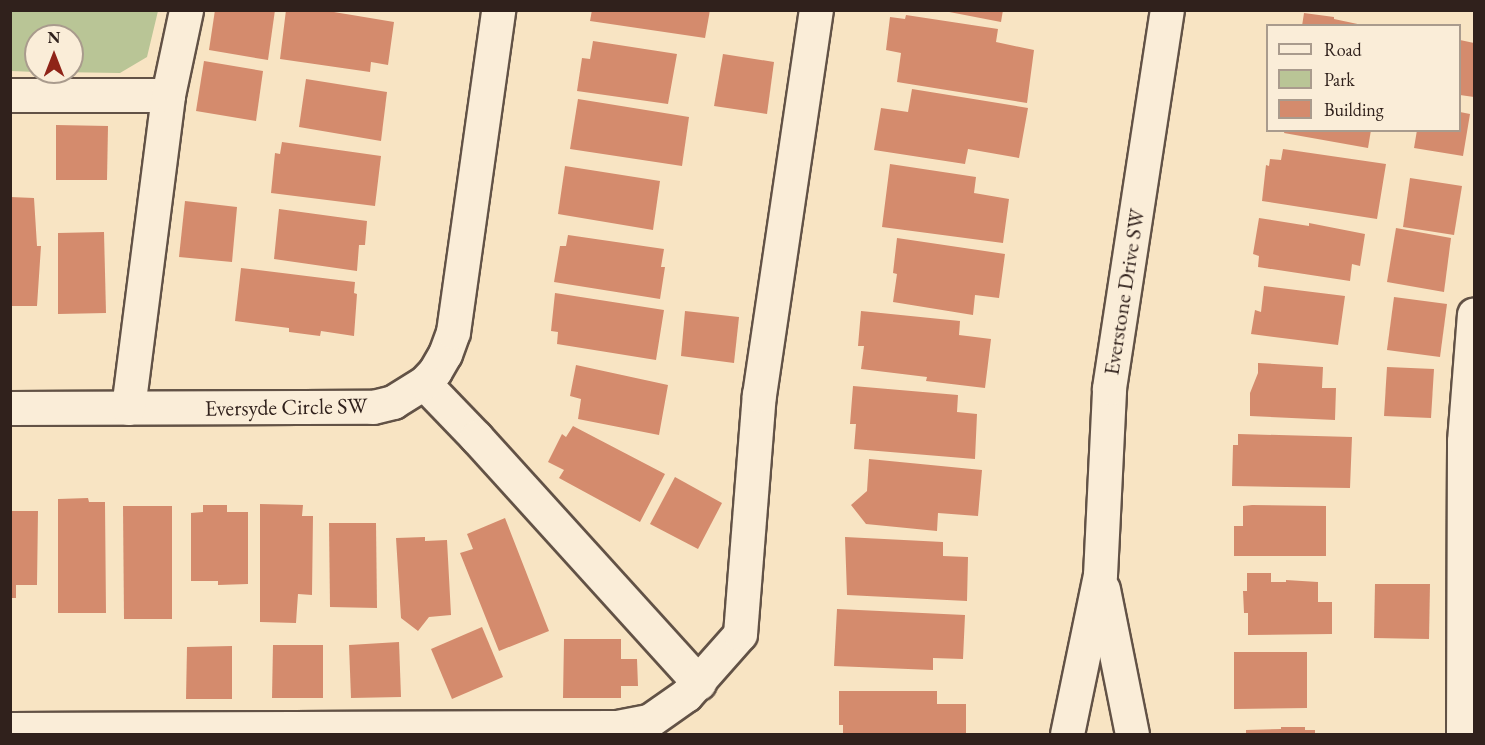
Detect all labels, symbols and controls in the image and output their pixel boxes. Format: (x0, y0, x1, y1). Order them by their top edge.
north arrow (24, 24, 84, 84)
legend (1266, 24, 1461, 132)
text: N (48, 27, 60, 48)
text: Road (1324, 38, 1362, 61)
text: Park (1324, 68, 1355, 91)
text: Building (1324, 98, 1384, 121)
street label: Everstone Drive SW (1098, 207, 1150, 377)
street label: Eversyde Circle SW (204, 392, 368, 422)

